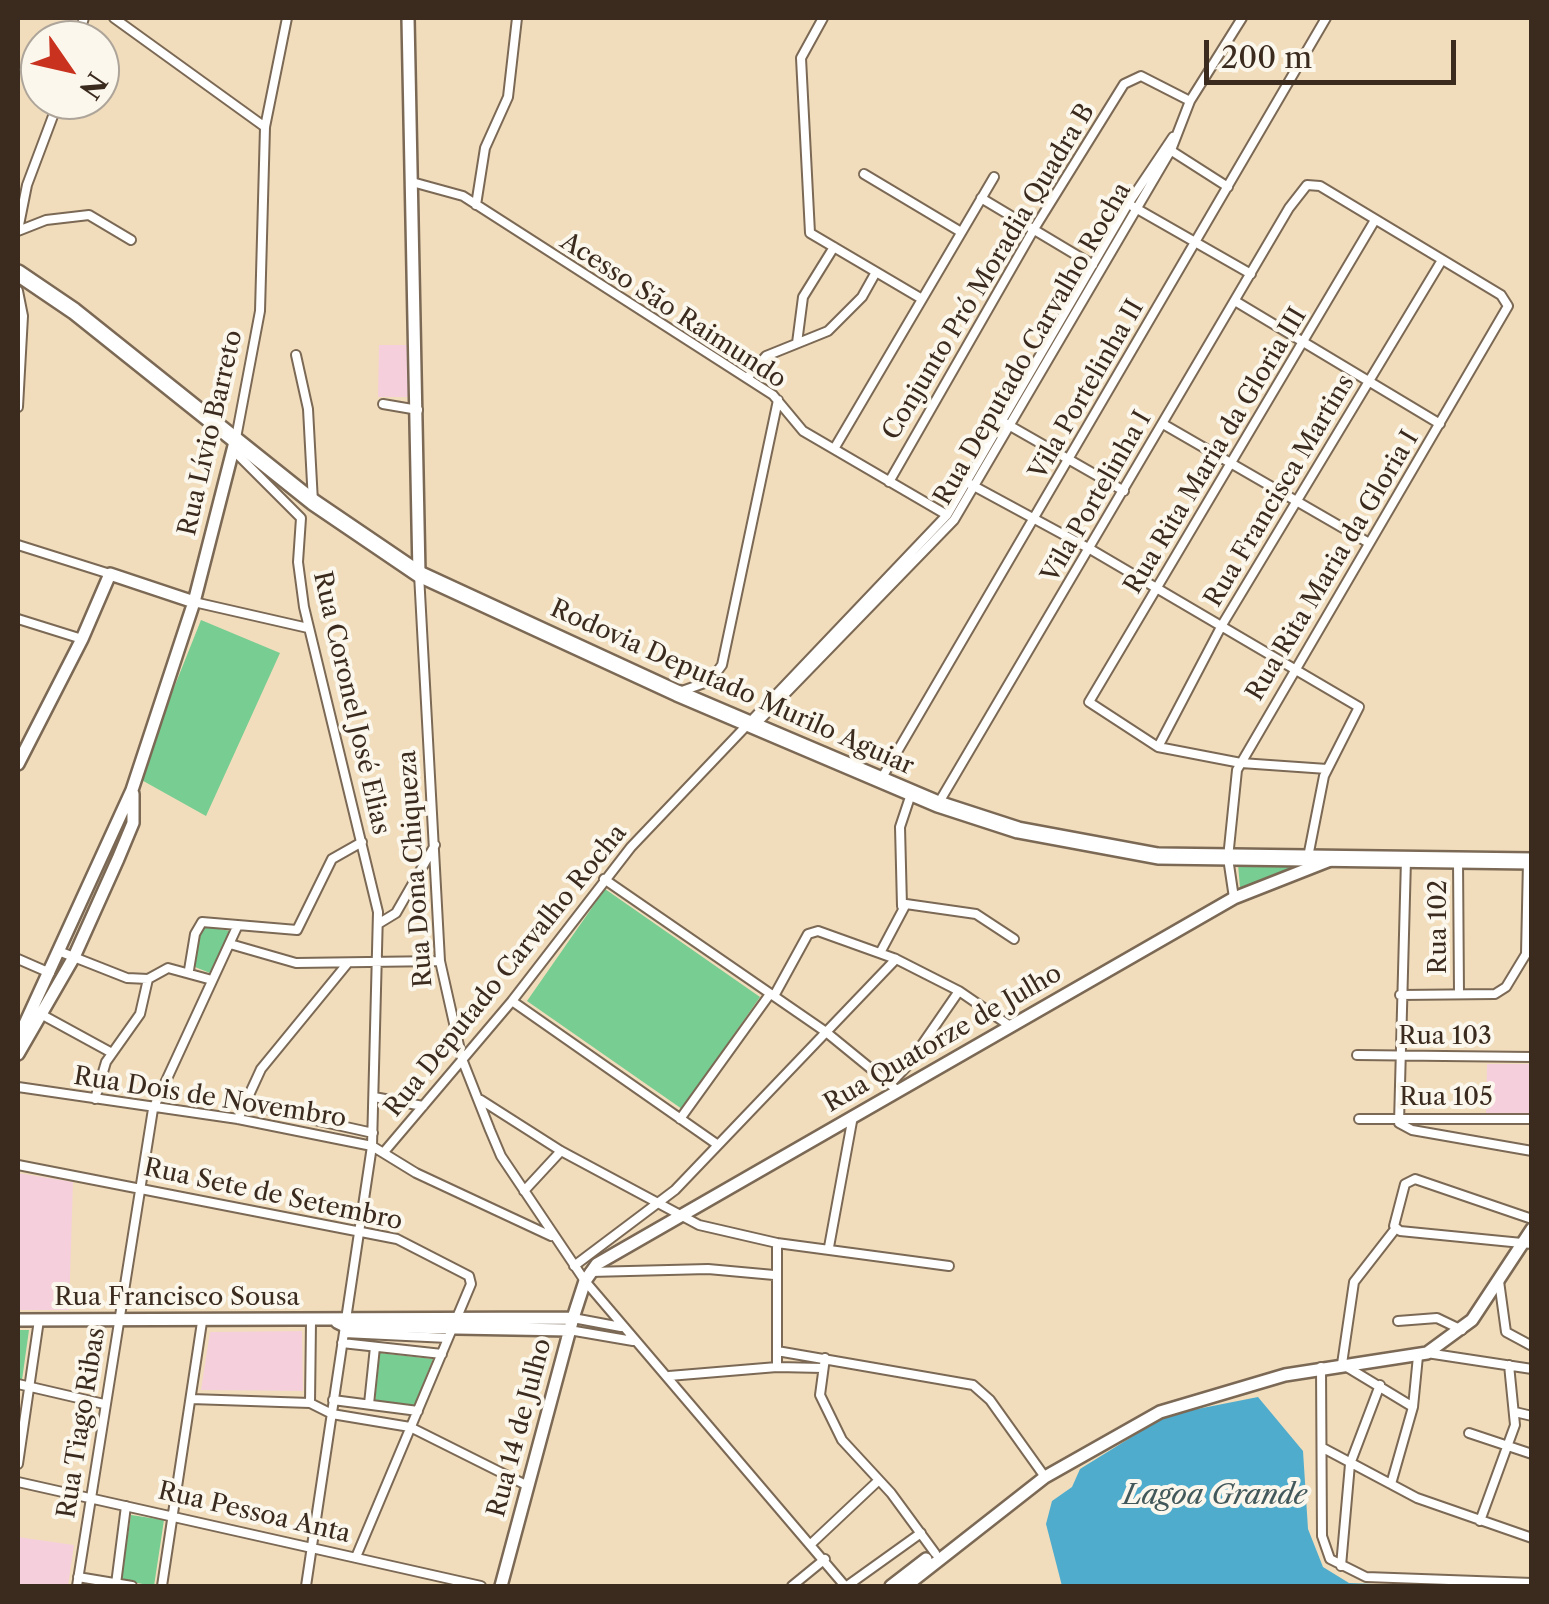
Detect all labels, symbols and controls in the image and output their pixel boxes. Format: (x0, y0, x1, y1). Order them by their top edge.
north arrow (20, 20, 120, 120)
scale bar (1209, 20, 1462, 82)
text: 200 m (1221, 39, 1312, 76)
text: N (72, 66, 114, 105)
street label: Conjunto Pró Moradia Quadra B (877, 99, 1101, 445)
street label: Rua Deputado Carvalho Rocha (928, 177, 1138, 511)
street label: Acesso São Raimundo (555, 227, 791, 395)
street label: Vila Portelinha II (1023, 295, 1151, 485)
street label: Rua Rita Maria da Gloria III (1119, 302, 1313, 600)
street label: Rua Lívio Barreto (173, 327, 249, 539)
street label: Rua Francisca Martins (1199, 370, 1361, 612)
street label: Vila Portelinha I (1036, 406, 1158, 588)
street label: Rua Rita Maria da Gloria I (1240, 426, 1426, 706)
street label: Rua Coronel José Elias (306, 569, 396, 837)
street label: Rodovia Deputado Murilo Aguiar (546, 594, 918, 782)
street label: Rua Dona Chiqueza (393, 749, 439, 989)
street label: Rua Deputado Carvalho Rocha (379, 819, 633, 1123)
street label: Rua 102 (1424, 880, 1454, 974)
street label: Rua Quatorze de Julho (819, 959, 1067, 1119)
street label: Rua 103 (1398, 1022, 1492, 1052)
street label: Rua Dois de Novembro (72, 1062, 348, 1134)
street label: Rua 105 (1399, 1083, 1493, 1113)
street label: Rua Sete de Setembro (141, 1153, 405, 1237)
street label: Rua Francisco Sousa (54, 1283, 300, 1313)
street label: Rua Tiago Ribas (52, 1325, 112, 1521)
street label: Rua 14 de Julho (482, 1336, 558, 1520)
street label: Rua Pessoa Anta (155, 1476, 353, 1550)
water label: Lagoa Grande (1123, 1479, 1307, 1513)

